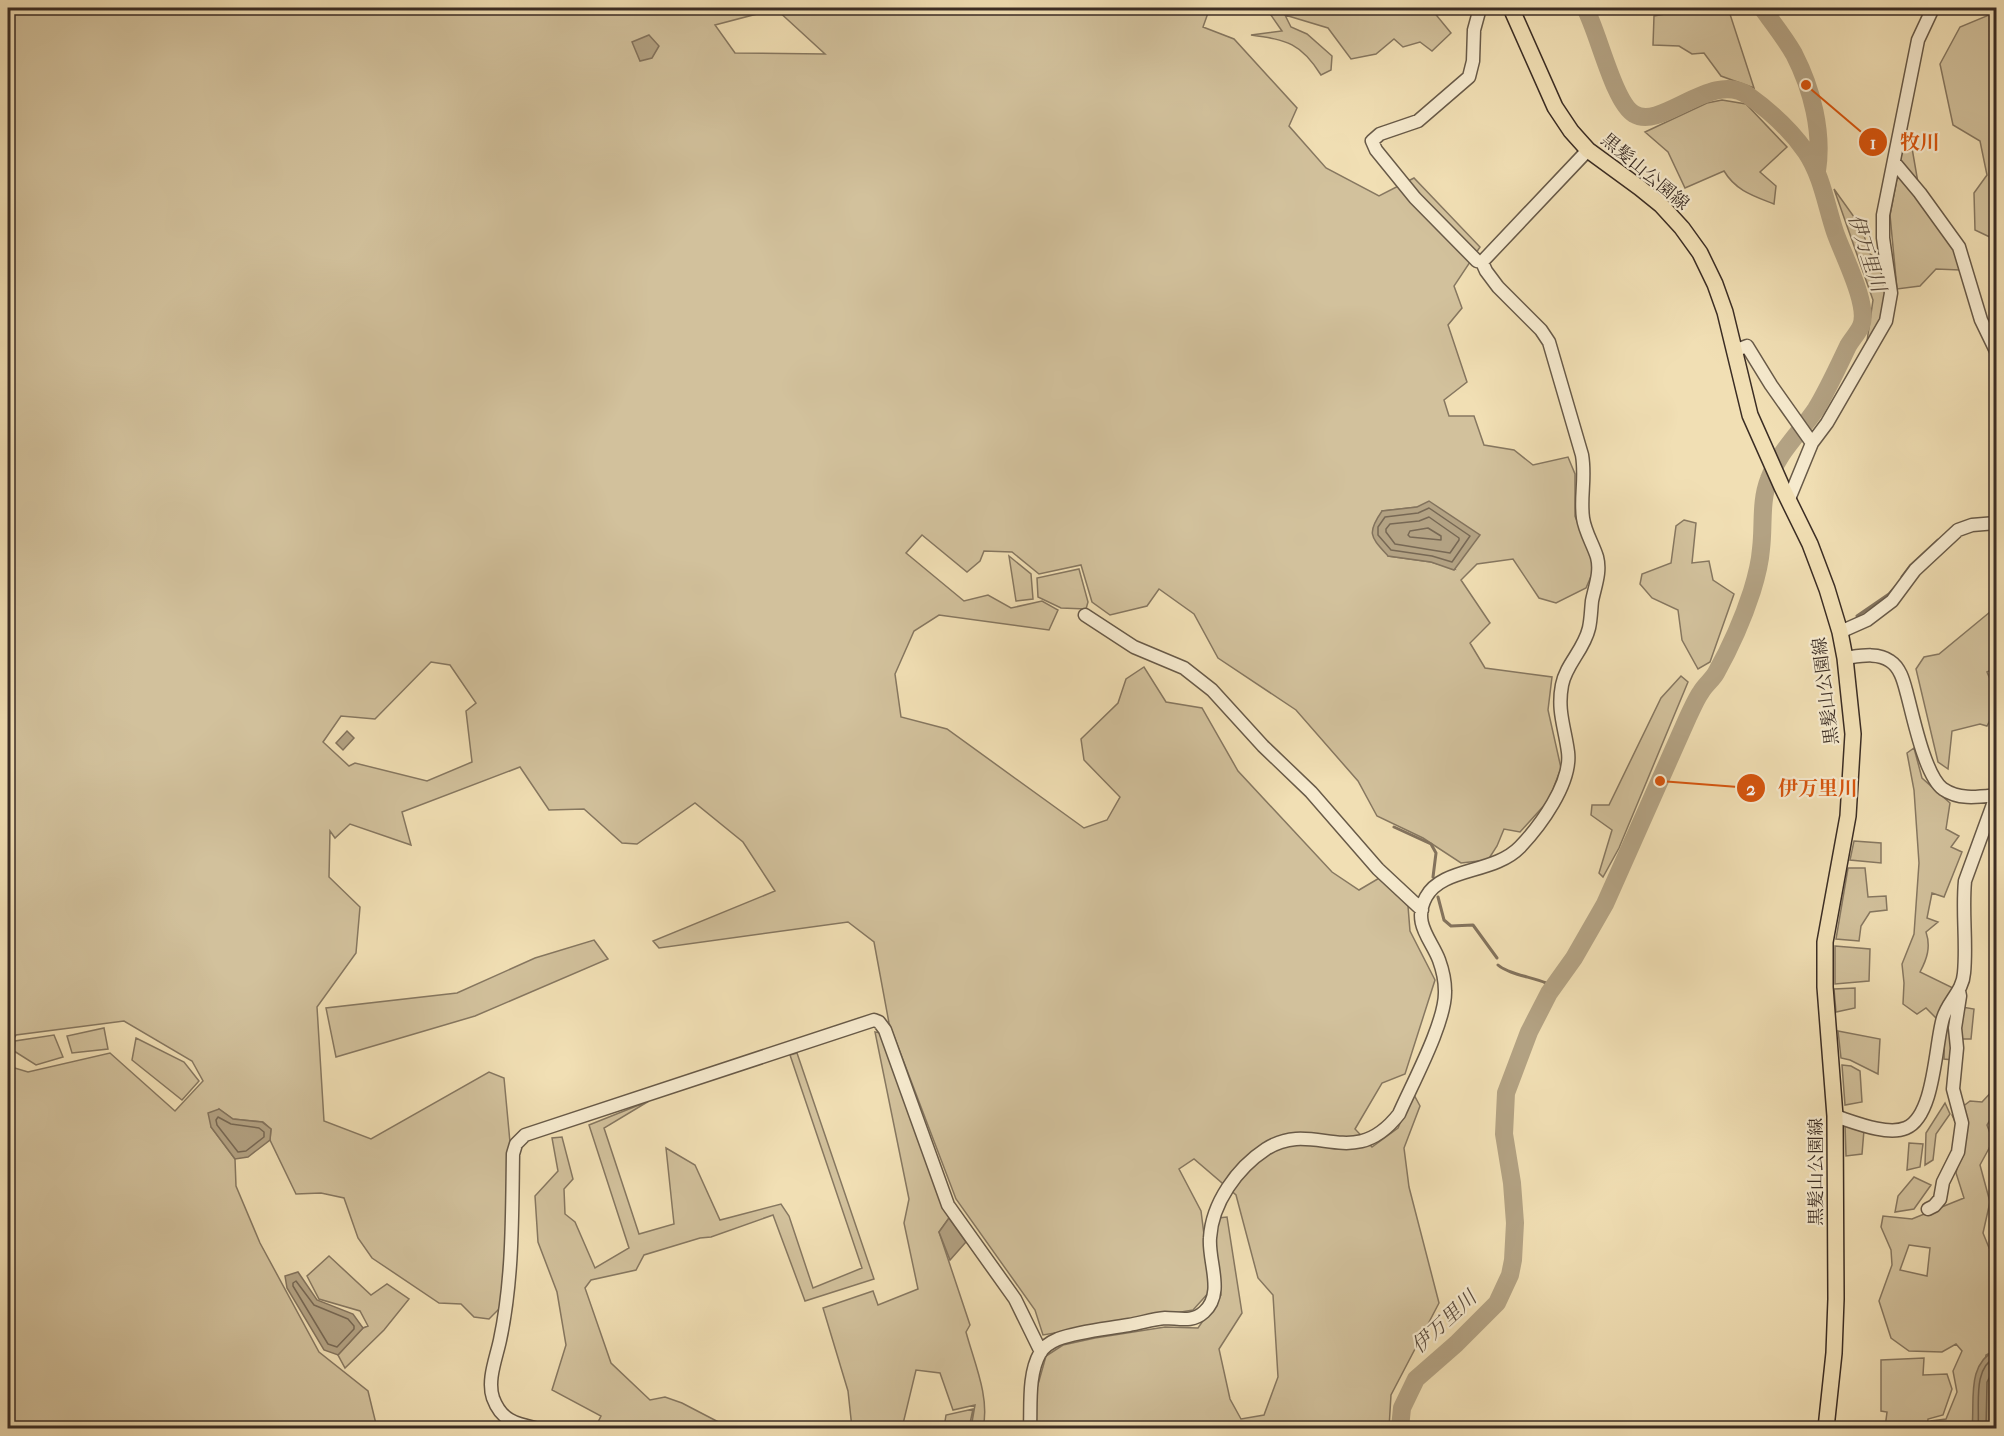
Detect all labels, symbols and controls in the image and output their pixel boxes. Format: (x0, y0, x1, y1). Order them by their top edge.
callout: 牧川 (1858, 123, 1952, 161)
street label: 黒髪山公園線 (1597, 129, 1693, 215)
text: 牧川 (1900, 131, 1940, 154)
text: 1 (1870, 133, 1876, 154)
water label: 伊万里川 (1844, 211, 1891, 296)
street label: 黒髪山公園線 (1809, 636, 1843, 746)
callout: 伊万里川 (1736, 769, 1870, 807)
text: 伊万里川 (1778, 777, 1858, 800)
text: 2 (1746, 779, 1756, 800)
street label: 黒髪山公園線 (1806, 1118, 1827, 1226)
water label: 伊万里川 (1407, 1285, 1483, 1358)

